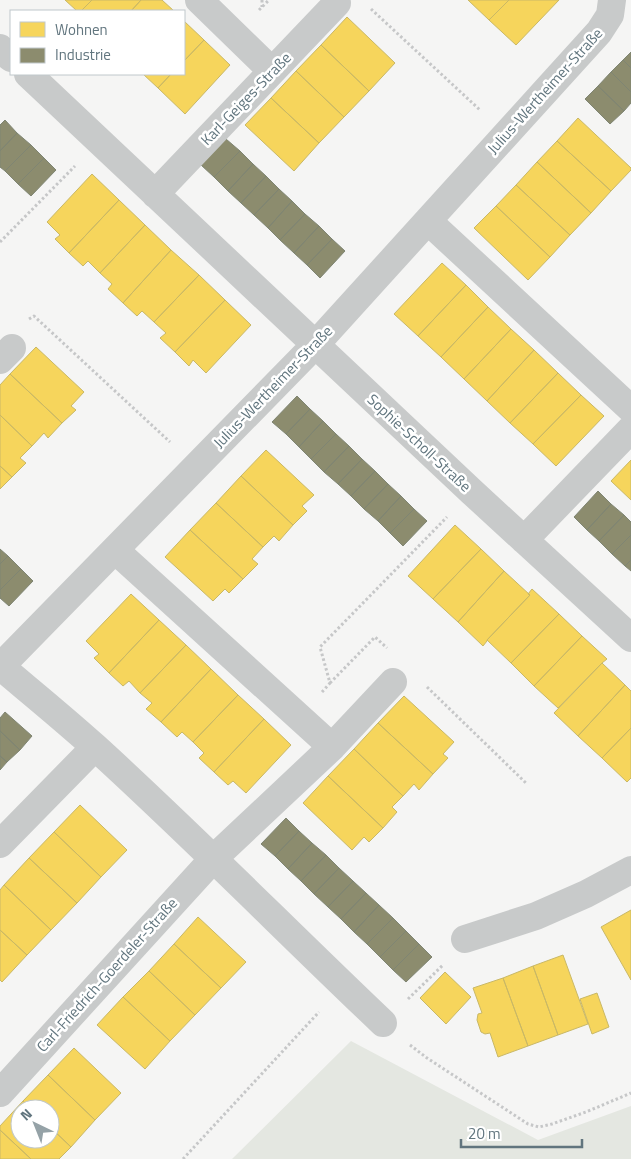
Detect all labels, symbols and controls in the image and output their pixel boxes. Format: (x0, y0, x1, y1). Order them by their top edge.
legend (10, 10, 185, 75)
text: Wohnen (55, 18, 108, 41)
street label: Julius-Wertheimer-Straße (482, 22, 608, 159)
text: Industrie (55, 43, 111, 66)
street label: Karl-Geiges-Straße (195, 47, 296, 150)
street label: Julius-Wertheimer-Straße (208, 320, 338, 453)
street label: Sophie-Scholl-Straße (362, 388, 477, 497)
street label: Carl-Friedrich-Goerdeler-Straße (31, 892, 182, 1057)
north arrow (10, 1099, 60, 1149)
text: N (15, 1103, 37, 1125)
scale bar (461, 1116, 582, 1148)
text: 20 m (468, 1122, 501, 1145)

